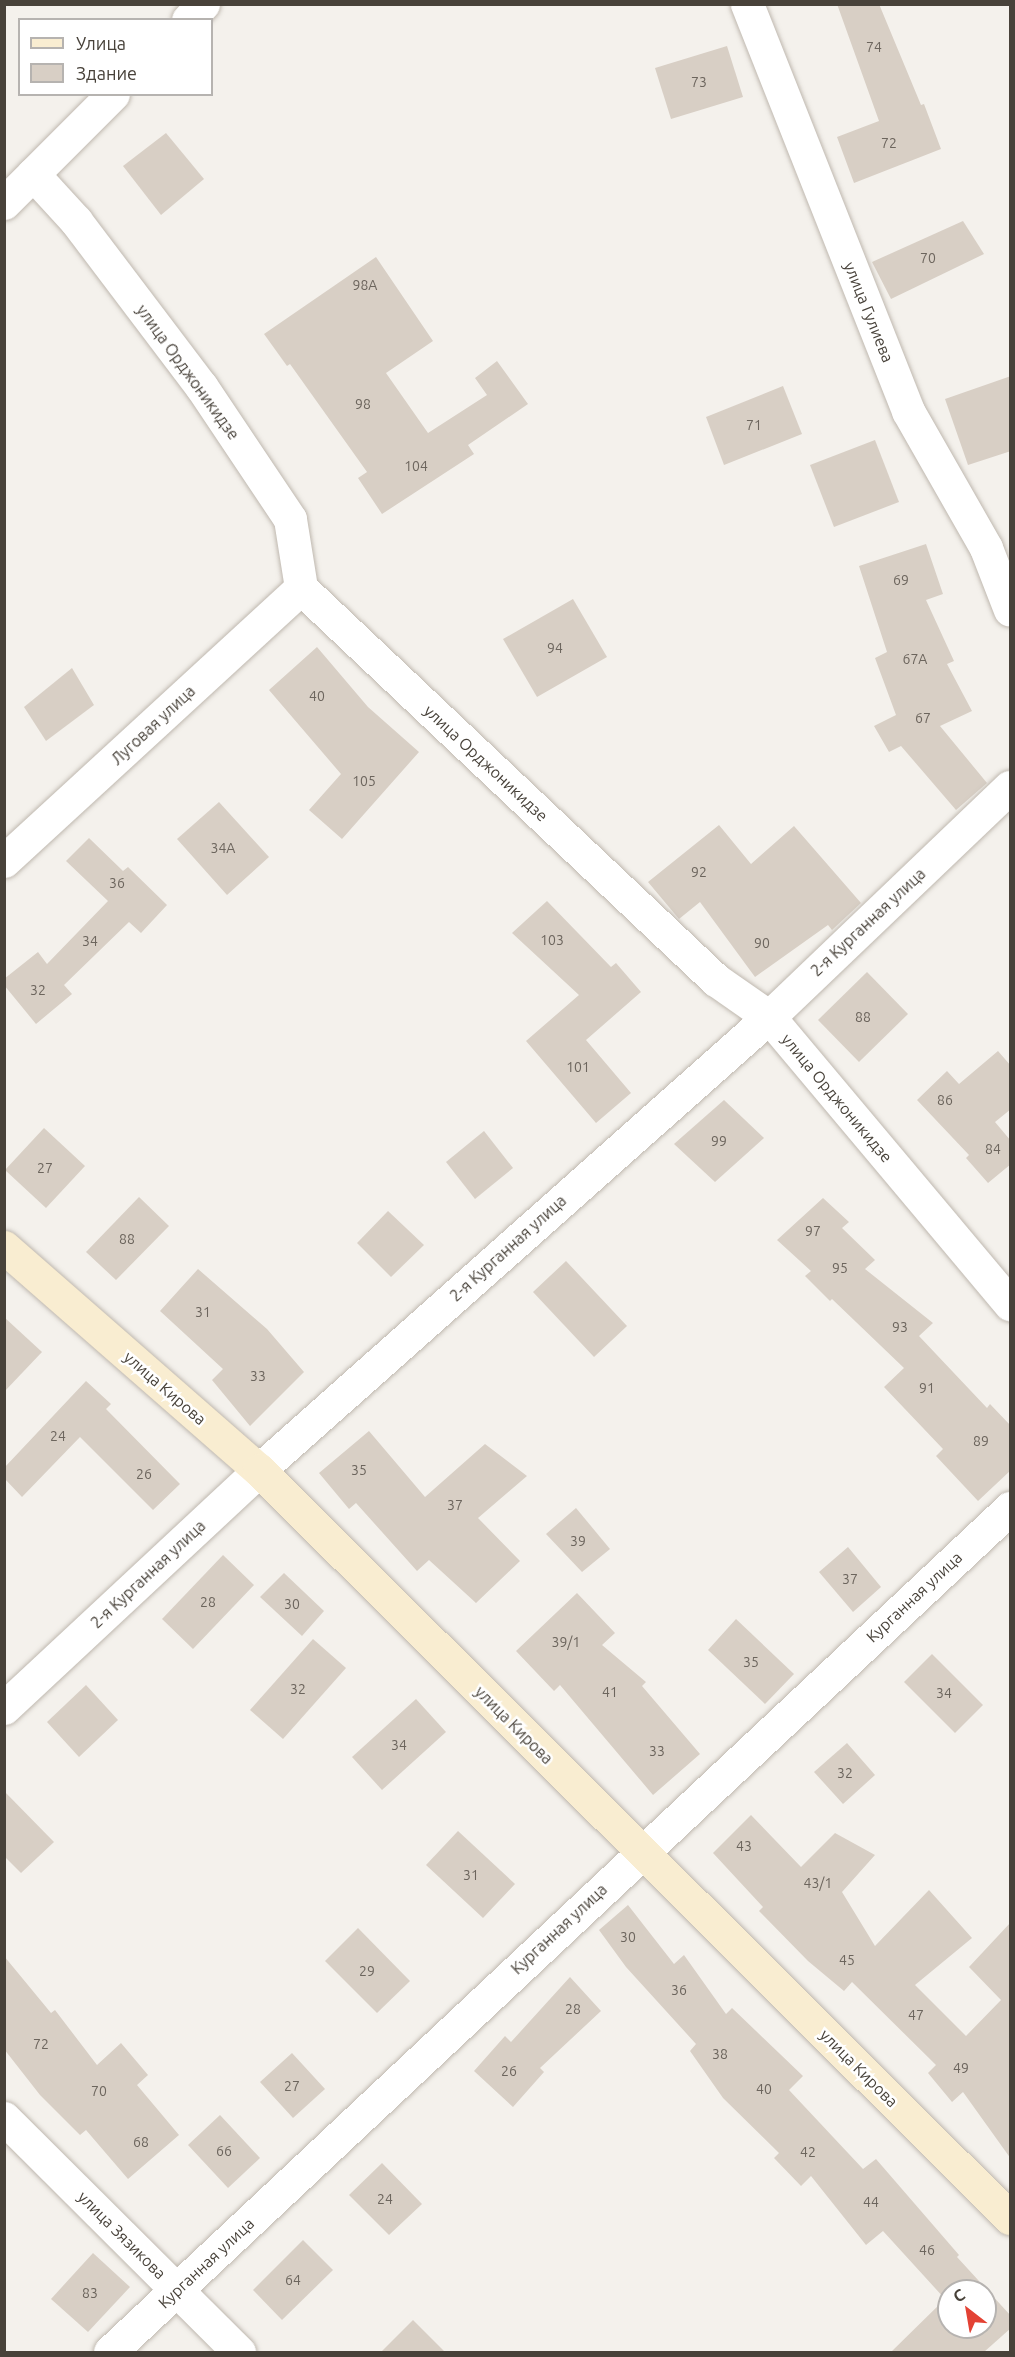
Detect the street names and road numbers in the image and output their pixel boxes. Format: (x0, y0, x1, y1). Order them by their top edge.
street label: улица Гулиева (840, 259, 898, 365)
street label: улица Орджоникидзе (133, 301, 243, 443)
street label: Луговая улица (107, 681, 199, 769)
street label: улица Орджоникидзе (420, 701, 552, 825)
street label: 2-я Курганная улица (807, 864, 929, 980)
street label: улица Орджоникидзе (778, 1030, 896, 1166)
street label: 2-я Курганная улица (446, 1191, 570, 1305)
street label: улица Кирова (120, 1347, 210, 1429)
street label: 2-я Курганная улица (87, 1516, 209, 1632)
street label: Курганная улица (862, 1548, 966, 1646)
street label: улица Кирова (471, 1682, 557, 1768)
street label: Курганная улица (507, 1880, 611, 1978)
street label: улица Кирова (816, 2025, 902, 2111)
street label: улица Зязикова (74, 2187, 170, 2283)
street label: Курганная улица (154, 2214, 258, 2312)

